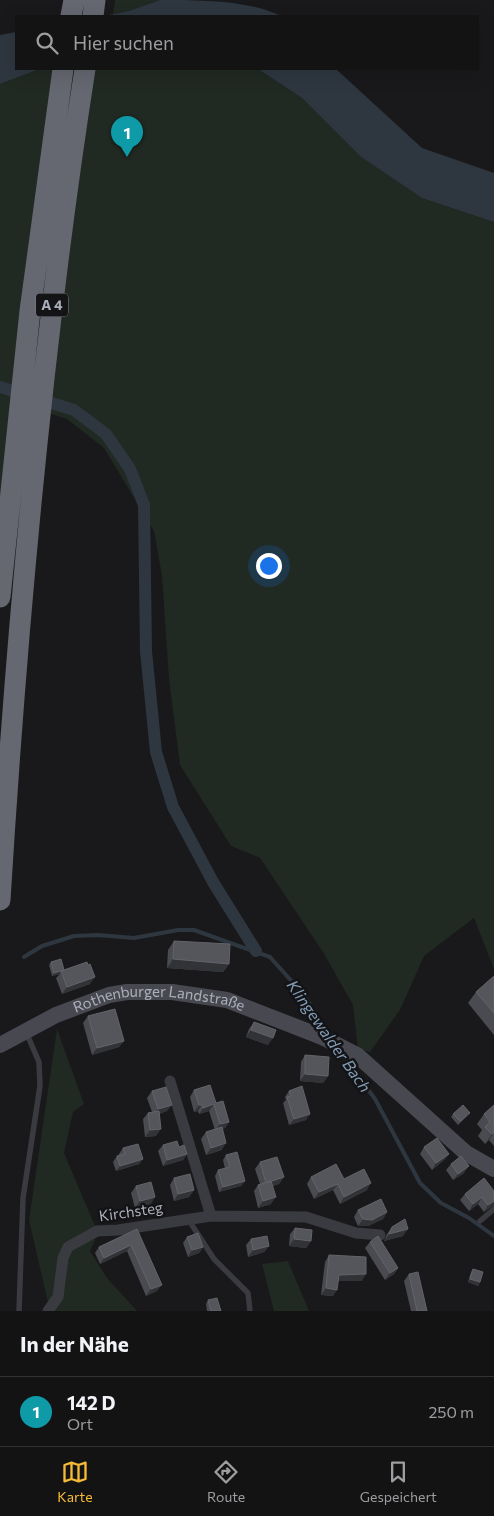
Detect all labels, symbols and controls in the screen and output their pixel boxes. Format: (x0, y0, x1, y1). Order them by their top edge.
search box (15, 15, 479, 70)
icon: search (33, 29, 61, 57)
text: Hier suchen (73, 31, 174, 54)
pin: 1 (111, 116, 143, 157)
road number: A 4 (36, 294, 68, 316)
your location (256, 553, 282, 579)
water label: Klingewalder Bach (284, 976, 375, 1096)
text: Rothenburger Landstraße (70, 982, 248, 1016)
street label: Rothenburger Landstraße (72, 1001, 246, 1019)
street label: Kirchsteg (98, 1198, 164, 1224)
text: In der Nähe (20, 1331, 129, 1356)
text: 142 D (67, 1391, 116, 1414)
text: 1 (32, 1402, 40, 1421)
text: 250 m (428, 1402, 474, 1421)
text: Ort (67, 1414, 93, 1433)
tab: Karte (57, 1458, 93, 1505)
tab: Route (207, 1458, 245, 1505)
tab: Gespeichert (360, 1458, 437, 1505)

